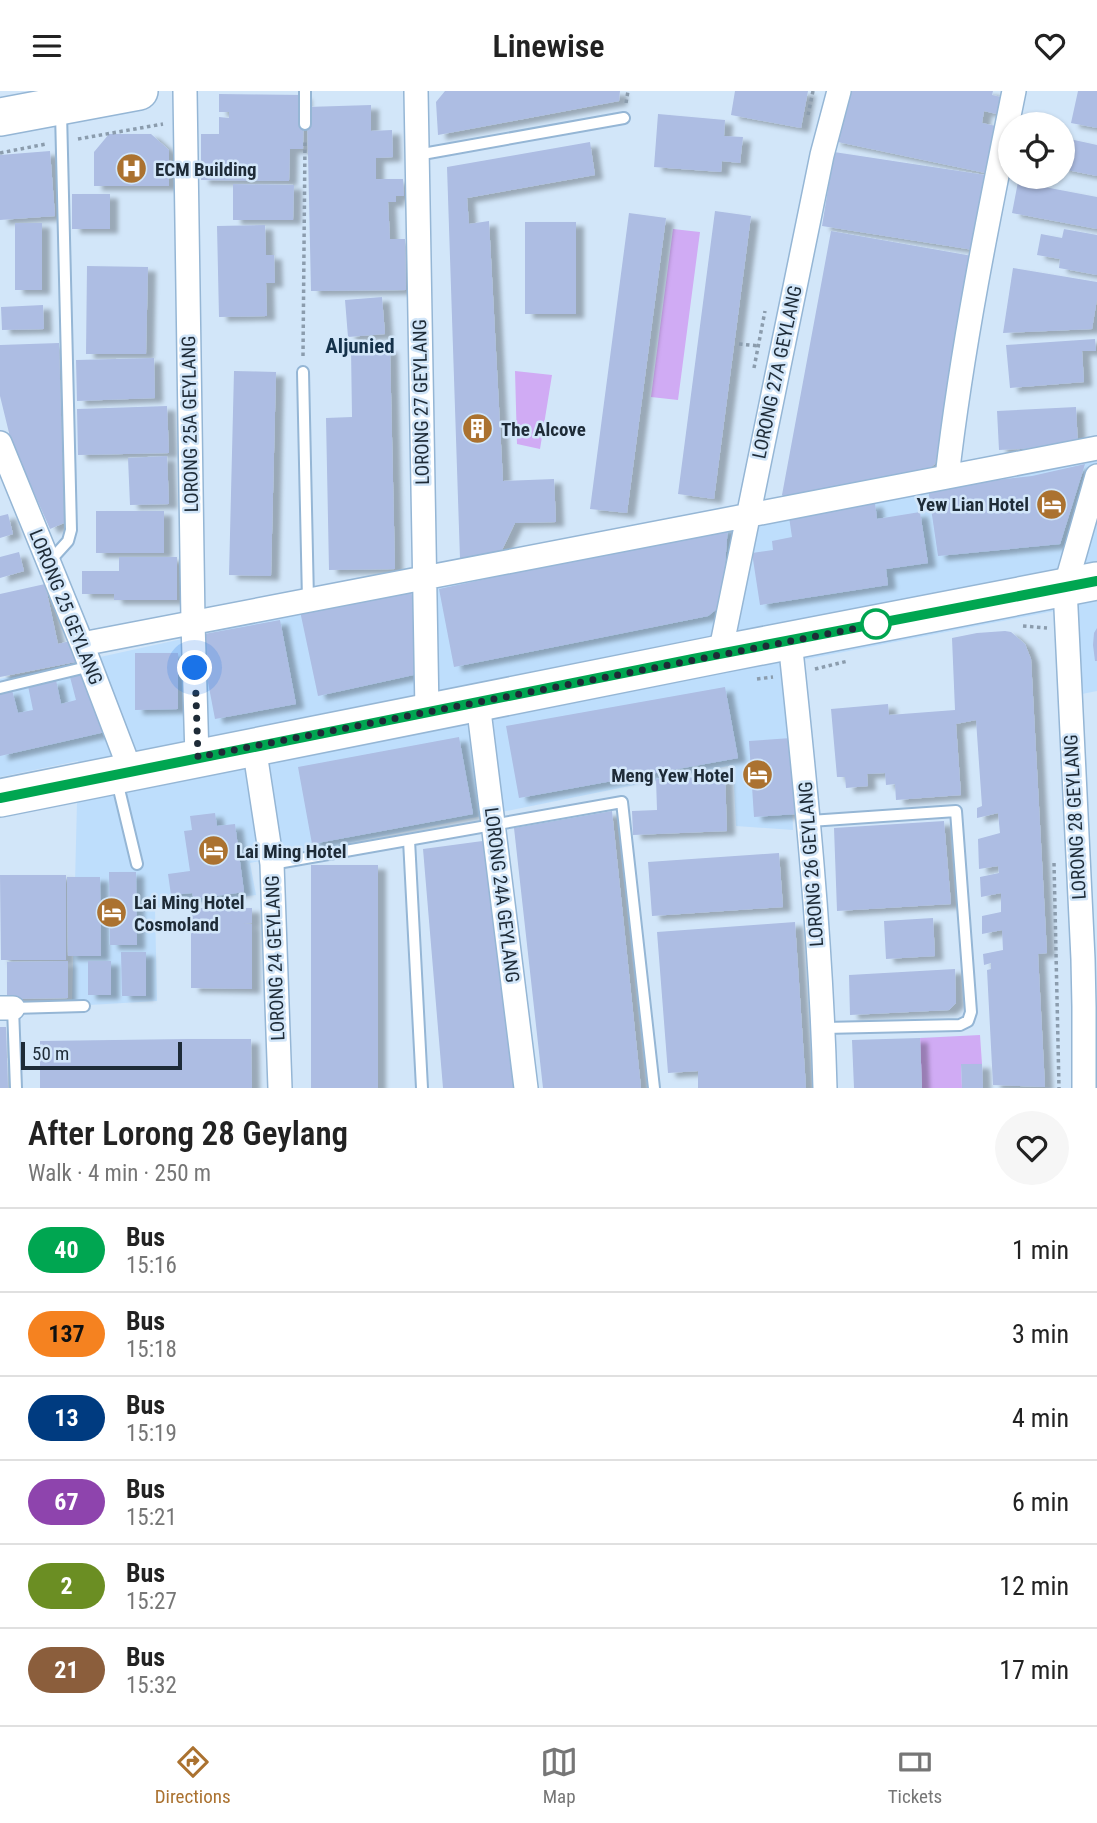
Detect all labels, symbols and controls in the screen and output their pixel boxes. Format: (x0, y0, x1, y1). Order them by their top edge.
icon: menu (28, 27, 66, 65)
text: Linewise (492, 27, 605, 65)
icon: heart (1031, 27, 1069, 65)
map controls (998, 112, 1075, 189)
button: locate (998, 112, 1075, 189)
hospital icon: ECM Building (115, 152, 149, 186)
place label: ECM Building (155, 158, 257, 181)
street label: LORONG 27A GEYLANG (747, 283, 807, 461)
street label: LORONG 27 GEYLANG (408, 319, 434, 485)
district label: Aljunied (325, 334, 395, 358)
street label: LORONG 25A GEYLANG (177, 336, 203, 512)
building icon: The Alcove (461, 412, 495, 446)
place label: The Alcove (501, 418, 586, 441)
hotel icon: Yew Lian Hotel (1035, 487, 1069, 521)
place label: Yew Lian Hotel (916, 493, 1029, 516)
street label: LORONG 25 GEYLANG (24, 526, 108, 688)
unlabelled marker (861, 609, 891, 639)
your location (177, 650, 212, 685)
street label: LORONG 28 GEYLANG (1059, 734, 1091, 900)
hotel icon: Meng Yew Hotel (740, 758, 774, 792)
place label: Meng Yew Hotel (611, 764, 734, 787)
street label: LORONG 26 GEYLANG (794, 781, 828, 947)
street label: LORONG 24A GEYLANG (480, 806, 524, 984)
hotel icon: Lai Ming Hotel (196, 834, 230, 868)
place label: Lai Ming Hotel (236, 840, 347, 863)
street label: LORONG 24 GEYLANG (261, 875, 289, 1041)
place label: Lai Ming Hotel Cosmoland (134, 891, 245, 936)
hotel icon: Lai Ming Hotel Cosmoland (94, 896, 128, 930)
scale bar (21, 1039, 182, 1071)
text: 50 m (32, 1042, 69, 1065)
button: heart (995, 1111, 1069, 1185)
text: After Lorong 28 Geylang (28, 1114, 348, 1153)
text: Walk · 4 min · 250 m (28, 1160, 211, 1187)
text: Bus (126, 1222, 165, 1252)
text: 1 min (1012, 1235, 1069, 1265)
text: 40 (54, 1236, 79, 1264)
text: 15:16 (126, 1252, 177, 1279)
text: Bus (126, 1306, 165, 1336)
text: 3 min (1012, 1319, 1069, 1349)
text: 137 (48, 1320, 85, 1348)
text: 15:18 (126, 1336, 177, 1363)
text: Bus (126, 1390, 165, 1420)
text: 4 min (1012, 1403, 1069, 1433)
text: 13 (54, 1404, 79, 1432)
text: 15:19 (126, 1420, 177, 1447)
text: Bus (126, 1474, 165, 1504)
text: 6 min (1012, 1487, 1069, 1517)
text: 67 (54, 1488, 79, 1516)
text: 15:21 (126, 1504, 177, 1531)
text: Bus (126, 1558, 165, 1588)
text: 12 min (999, 1571, 1069, 1601)
text: 2 (60, 1572, 73, 1600)
text: 15:27 (126, 1588, 177, 1615)
text: Bus (126, 1642, 165, 1672)
text: 17 min (999, 1655, 1069, 1685)
text: 21 (54, 1656, 79, 1684)
text: 15:32 (126, 1672, 177, 1699)
tab: Directions (155, 1743, 231, 1808)
tab: Map (540, 1743, 578, 1808)
tab: Tickets (888, 1743, 942, 1808)

